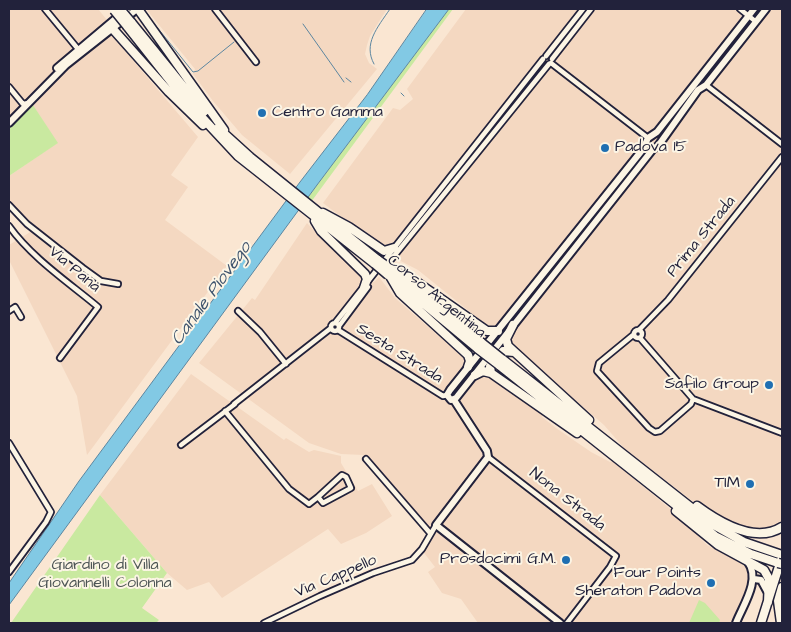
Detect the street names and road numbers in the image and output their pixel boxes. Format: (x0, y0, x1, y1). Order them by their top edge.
street label: Prima Strada (664, 193, 740, 281)
street label: Via Panà (44, 243, 104, 297)
street label: Corso Argentina (383, 251, 489, 343)
street label: Sesta Strada (352, 320, 446, 388)
street label: Nona Strada (525, 464, 609, 536)
street label: Via Cappello (292, 551, 380, 603)

